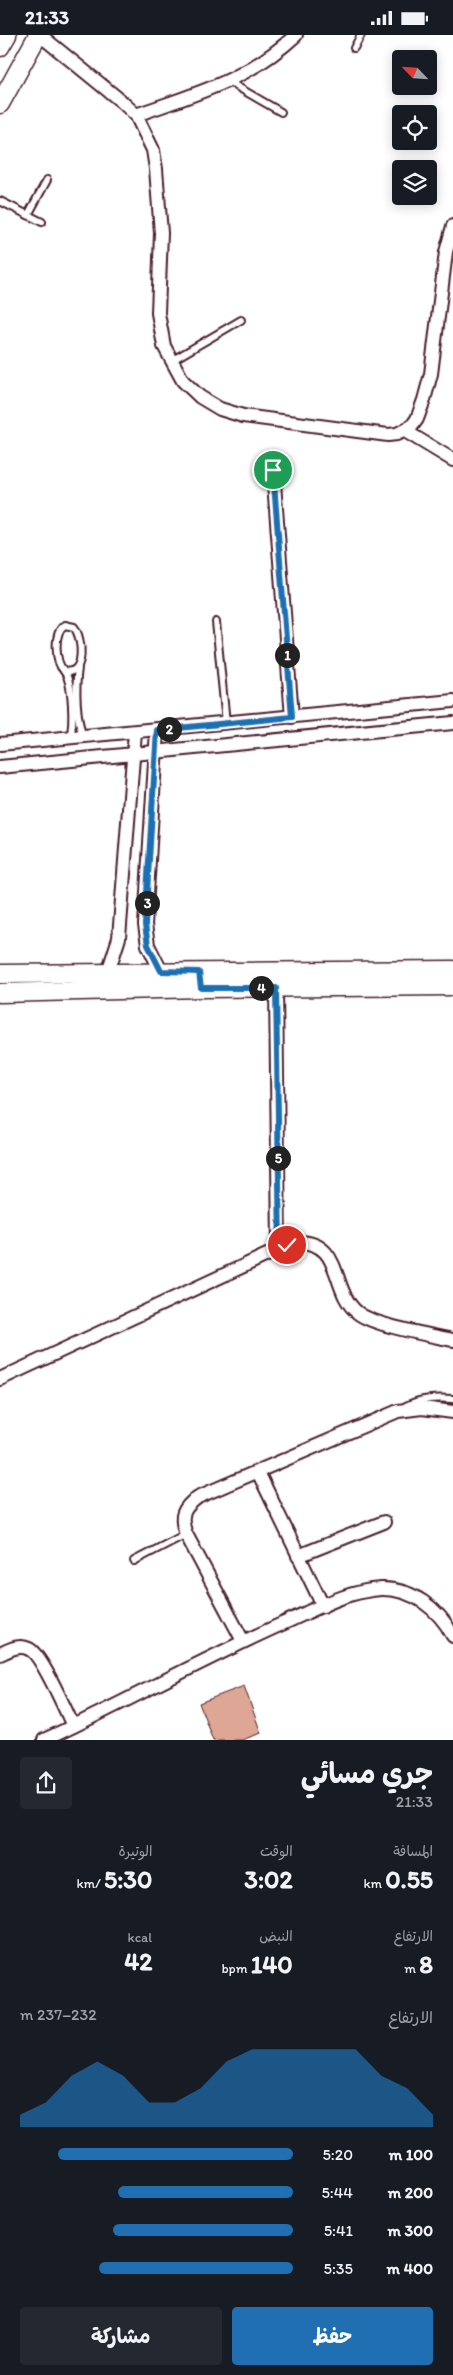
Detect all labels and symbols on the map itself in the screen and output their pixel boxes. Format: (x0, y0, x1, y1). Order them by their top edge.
north arrow (392, 50, 438, 95)
pin (252, 449, 294, 491)
pin: 1 (274, 643, 300, 667)
pin: 2 (156, 717, 182, 741)
pin: 3 (134, 891, 160, 915)
pin: 4 (248, 975, 274, 1001)
pin: 5 (266, 1145, 290, 1171)
pin (266, 1224, 308, 1266)

